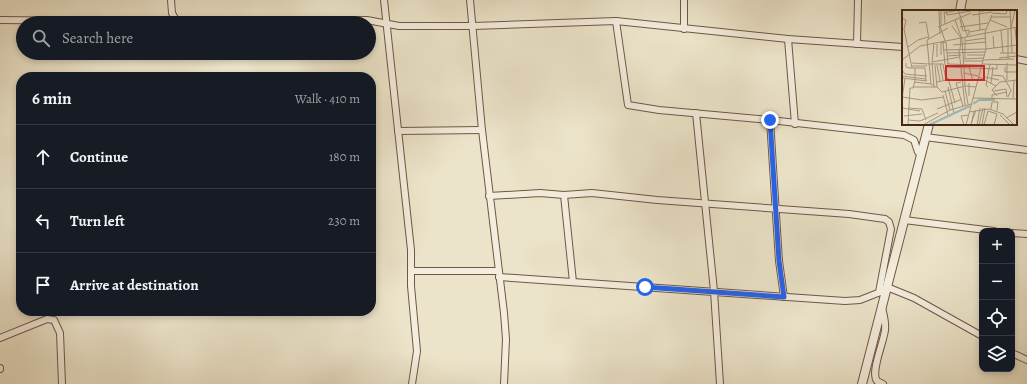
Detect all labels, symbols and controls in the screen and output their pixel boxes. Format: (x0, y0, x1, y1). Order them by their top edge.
inset map (902, 10, 1017, 125)
search box (16, 16, 376, 60)
icon: search (30, 27, 52, 49)
text: Search here (62, 28, 133, 48)
text: 6 min (32, 87, 72, 110)
text: Walk · 410 m (295, 90, 360, 107)
route end (761, 111, 779, 129)
icon: ahead (32, 146, 54, 168)
text: Continue (70, 147, 128, 167)
text: 180 m (329, 148, 360, 165)
icon: left (32, 210, 54, 232)
text: Turn left (70, 211, 125, 231)
text: 230 m (328, 212, 360, 229)
map controls (979, 228, 1015, 372)
button: + (979, 228, 1015, 264)
button: − (979, 264, 1015, 300)
icon: arrive (32, 274, 54, 296)
text: Arrive at destination (70, 275, 199, 295)
route start (636, 278, 654, 296)
button: locate (979, 300, 1015, 336)
button: layers (979, 336, 1015, 372)

